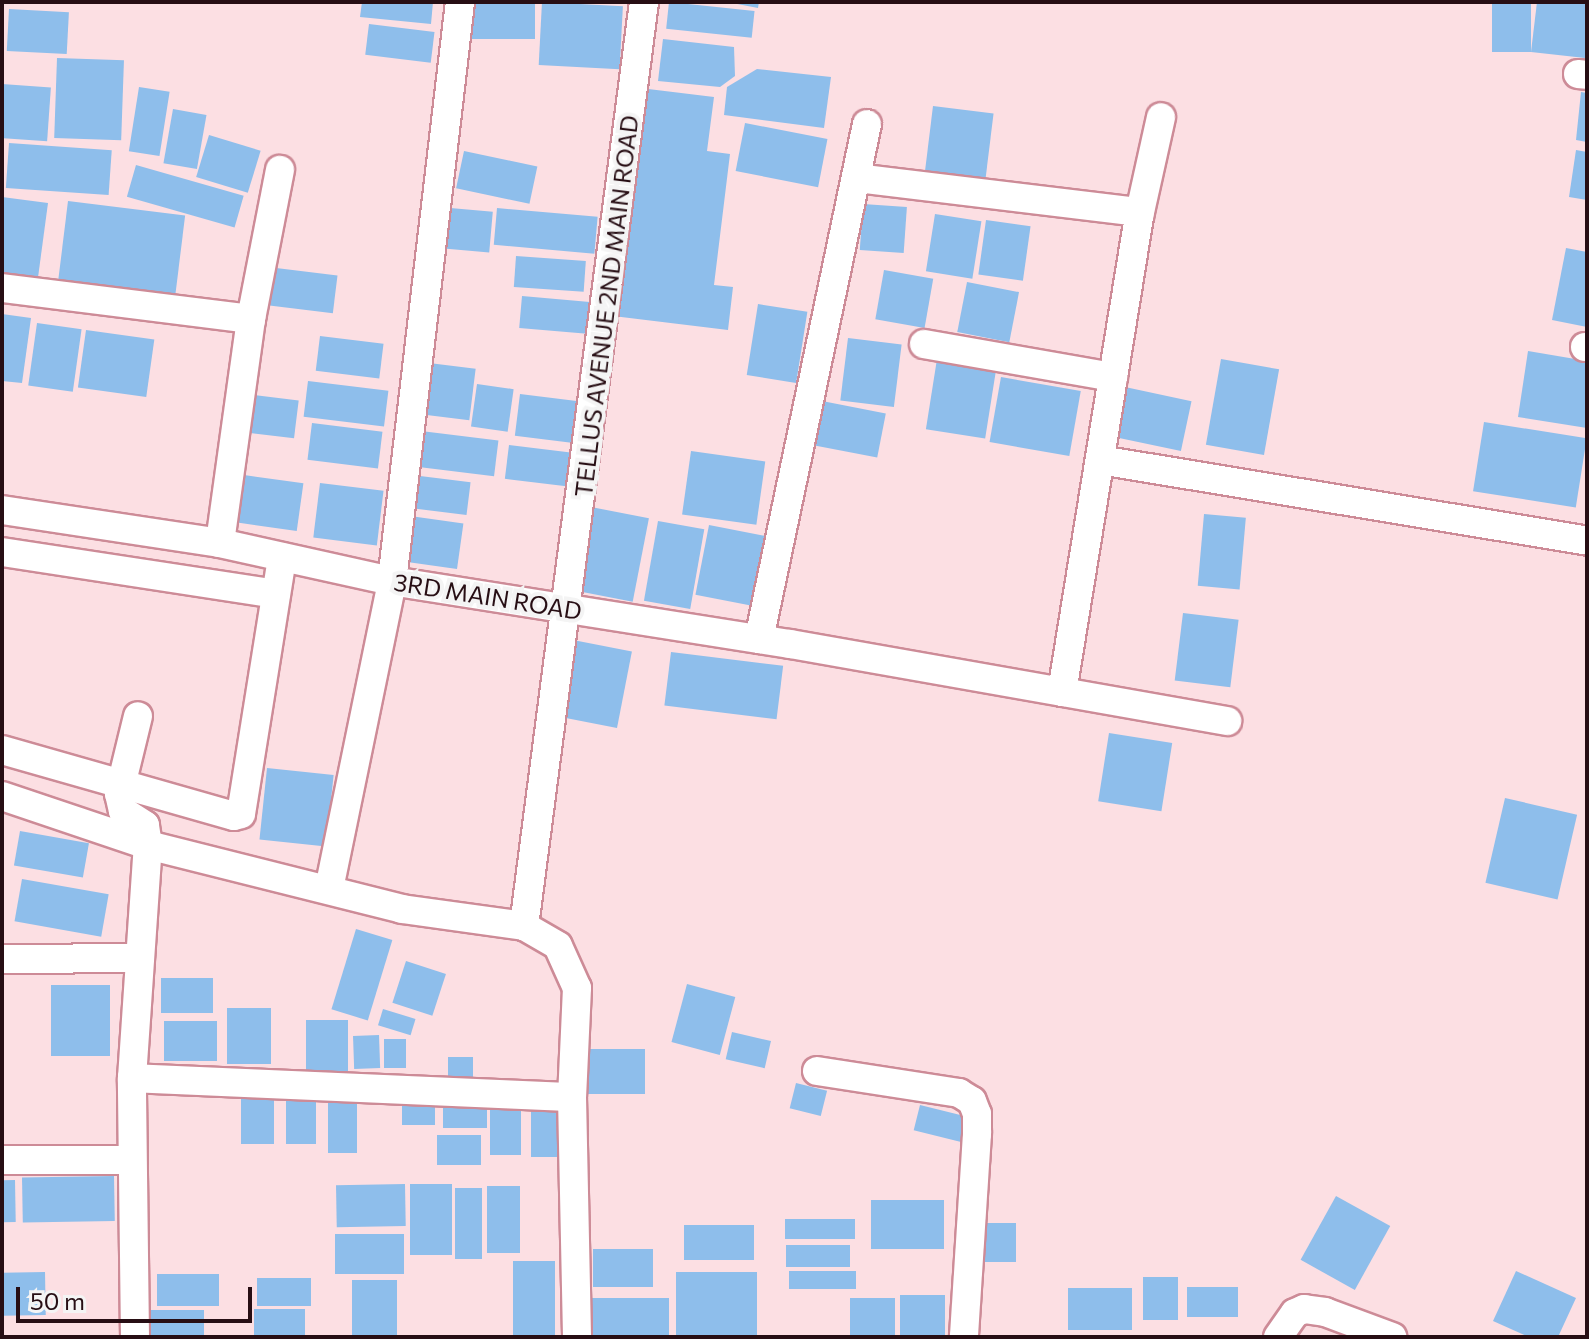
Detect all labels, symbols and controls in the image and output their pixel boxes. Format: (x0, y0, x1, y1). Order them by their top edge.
street label: TELLUS AVENUE 2ND MAIN ROAD (568, 113, 644, 499)
street label: 3RD MAIN ROAD (392, 567, 584, 625)
scale bar (20, 1271, 256, 1321)
text: 50 m (30, 1286, 85, 1315)

